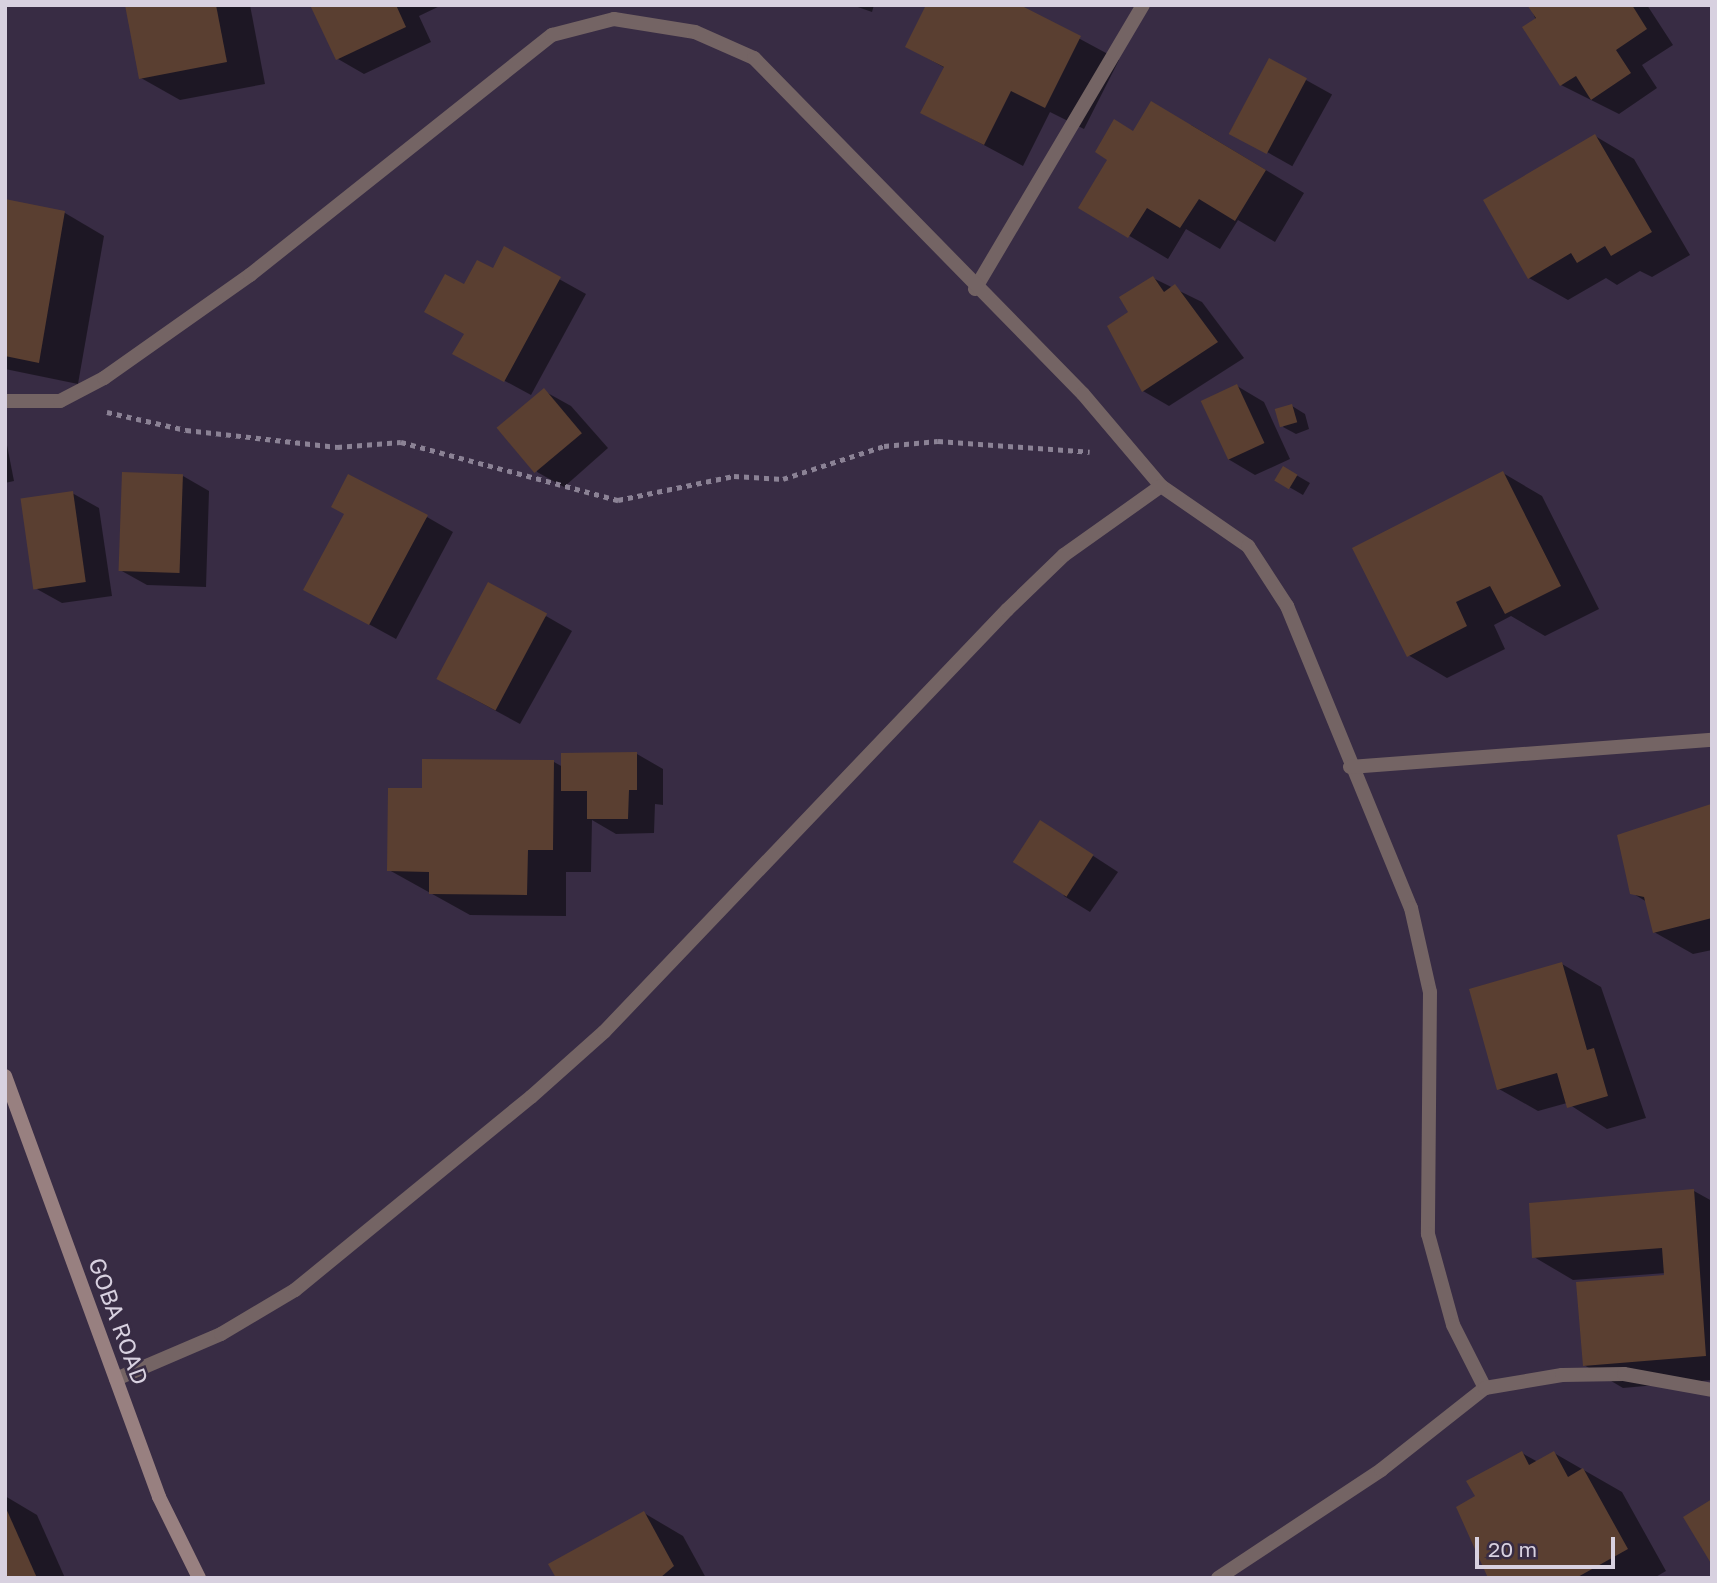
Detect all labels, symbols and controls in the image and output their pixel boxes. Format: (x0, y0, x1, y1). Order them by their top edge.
street label: GOBA ROAD (83, 1254, 155, 1388)
scale bar (1479, 1524, 1619, 1568)
text: 20 m (1488, 1536, 1537, 1562)

